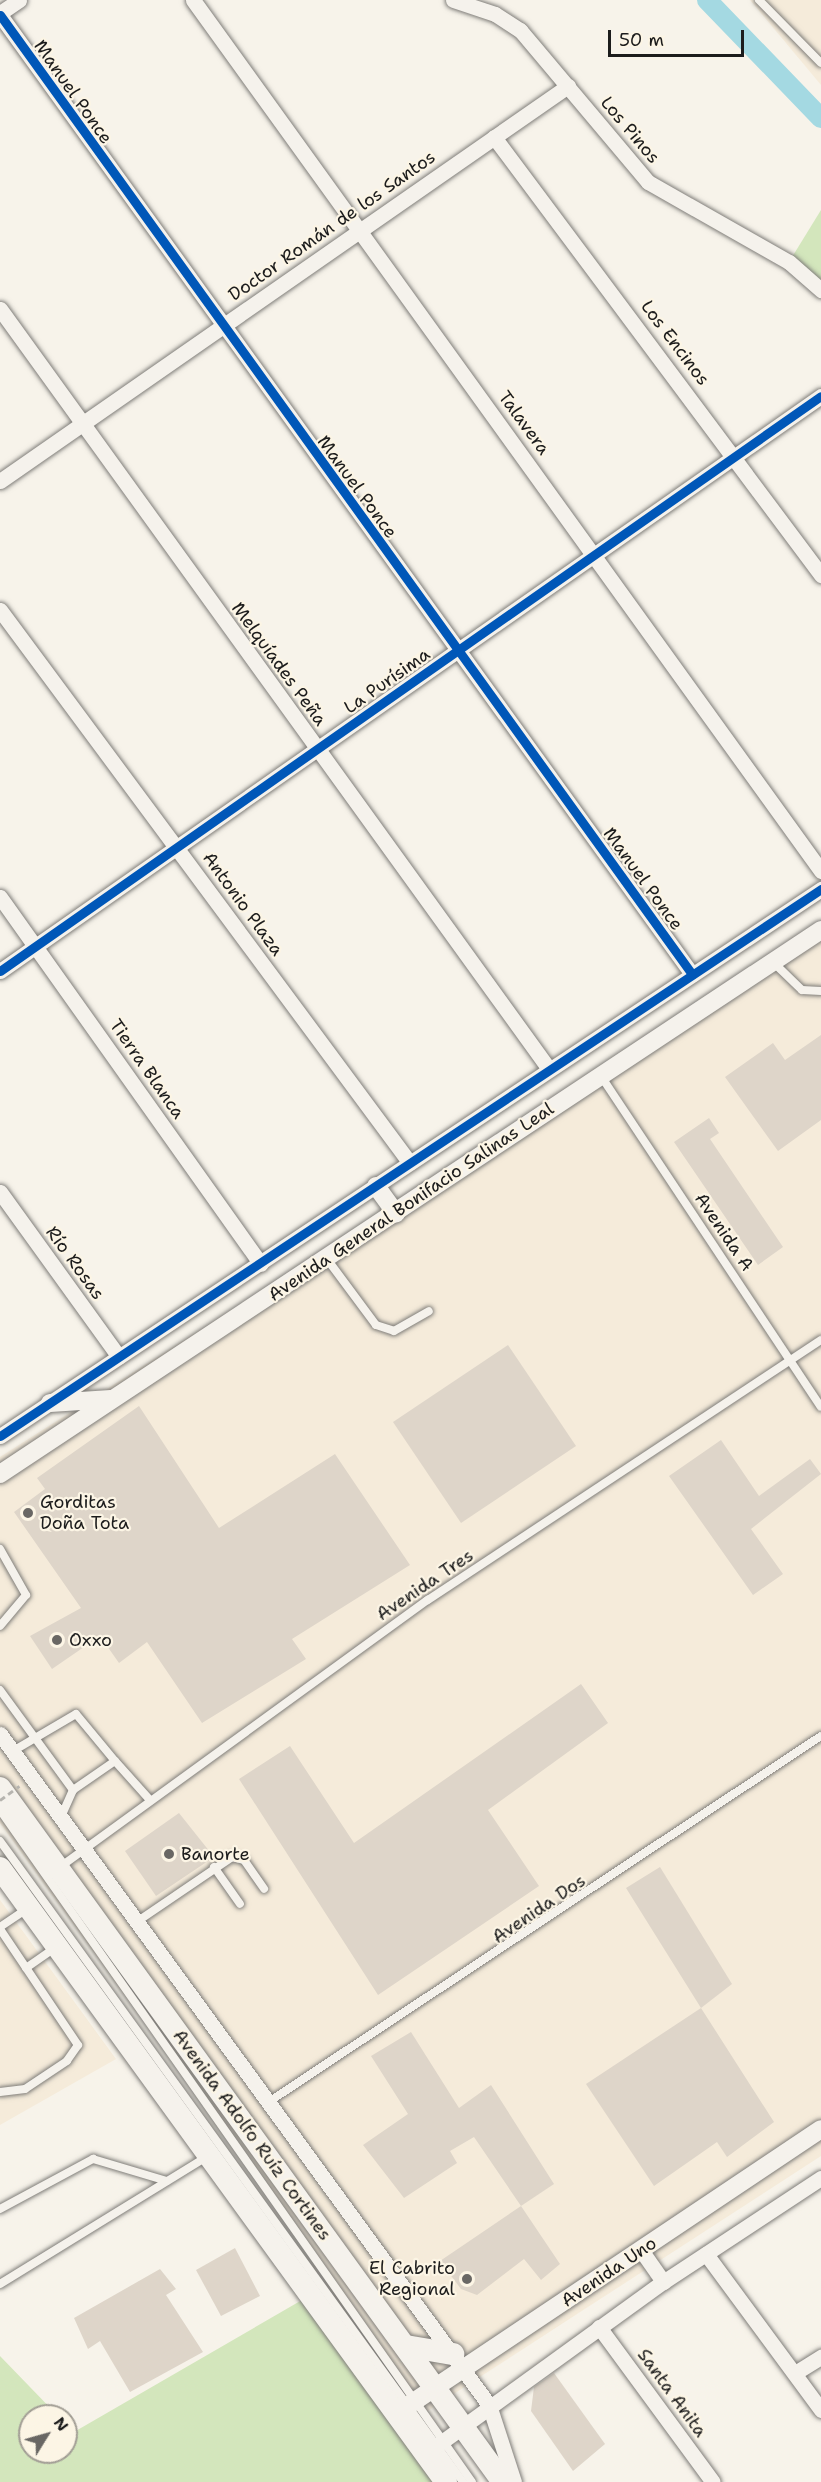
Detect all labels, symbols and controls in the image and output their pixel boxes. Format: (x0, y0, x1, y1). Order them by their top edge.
scale bar (611, 18, 748, 56)
text: 50 m (619, 28, 664, 52)
street label: Manuel Ponce (29, 36, 117, 148)
street label: Los Pinos (596, 92, 664, 168)
street label: Doctor Román de los Santos (224, 146, 440, 306)
street label: Los Encinos (636, 296, 714, 390)
street label: Talavera (494, 387, 554, 459)
street label: Manuel Ponce (312, 431, 402, 543)
street label: Melquíades Peña (227, 598, 331, 730)
street label: La Purísima (340, 643, 434, 719)
street label: Manuel Ponce (598, 823, 688, 935)
street label: Antonio Plaza (198, 848, 288, 960)
street label: Tierra Blanca (105, 1015, 189, 1123)
street label: Avenida General Bonifacio Salinas Leal (264, 1098, 558, 1306)
street label: Avenida A (690, 1189, 758, 1275)
street label: Río Rosas (41, 1222, 109, 1304)
place label: Gorditas Doña Tota (40, 1492, 129, 1534)
marker: Gorditas Doña Tota (21, 1506, 35, 1520)
street label: Avenida Tres (372, 1545, 478, 1625)
place label: Oxxo (69, 1629, 112, 1651)
marker: Oxxo (50, 1633, 64, 1647)
place label: Banorte (181, 1843, 250, 1865)
marker: Banorte (162, 1847, 176, 1861)
street label: Avenida Dos (488, 1870, 590, 1948)
street label: Avenida Adolfo Ruíz Cortines (168, 2025, 336, 2245)
street label: Avenida Uno (557, 2232, 661, 2312)
place label: El Cabrito Regional (369, 2258, 455, 2300)
marker: El Cabrito Regional (460, 2272, 474, 2286)
street label: Santa Anita (633, 2345, 711, 2441)
north arrow (18, 2404, 78, 2464)
text: N (49, 2413, 73, 2435)

